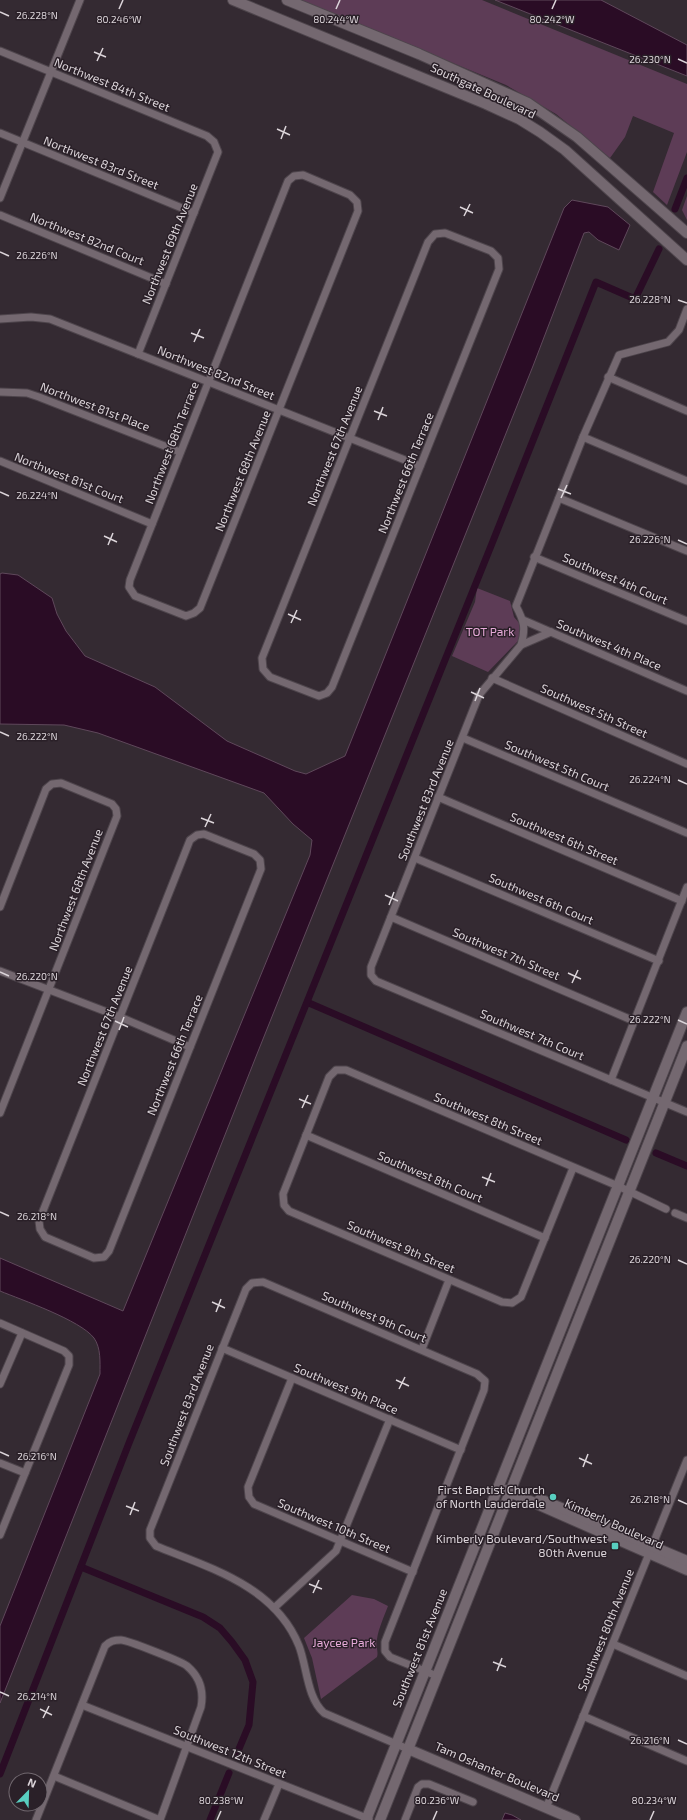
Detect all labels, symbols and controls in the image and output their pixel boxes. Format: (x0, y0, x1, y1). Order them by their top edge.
text: 26.228°N (16, 9, 58, 21)
text: 80.246°W (97, 13, 142, 25)
text: 80.244°W (313, 13, 359, 25)
text: 80.242°W (530, 13, 575, 25)
text: 26.230°N (629, 53, 671, 65)
street label: Northwest 84th Street (52, 54, 173, 114)
street label: Southgate Boulevard (429, 60, 538, 121)
street label: Northwest 83rd Street (42, 133, 161, 192)
street label: Northwest 69th Avenue (138, 181, 200, 306)
street label: Northwest 82nd Court (28, 209, 147, 268)
text: 26.226°N (16, 249, 58, 261)
text: 26.228°N (629, 293, 671, 305)
street label: Northwest 82nd Street (156, 342, 277, 402)
street label: Northwest 81st Place (39, 379, 152, 433)
street label: Northwest 68th Terrace (141, 380, 201, 506)
street label: Northwest 67th Avenue (304, 383, 365, 508)
street label: Northwest 68th Avenue (211, 408, 273, 533)
street label: Northwest 66th Terrace (374, 410, 436, 535)
street label: Northwest 81st Court (13, 449, 126, 506)
text: 26.224°N (16, 489, 58, 501)
text: 26.226°N (629, 533, 671, 545)
street label: Southwest 4th Court (561, 550, 671, 607)
street label: Southwest 4th Place (555, 616, 664, 673)
park label: TOT Park (466, 624, 514, 638)
street label: Southwest 5th Street (539, 680, 650, 740)
text: 26.222°N (16, 730, 58, 742)
street label: Southwest 83rd Avenue (394, 737, 456, 862)
street label: Southwest 5th Court (503, 737, 612, 794)
text: 26.224°N (629, 773, 671, 785)
street label: Southwest 6th Street (508, 809, 621, 867)
street label: Northwest 68th Avenue (45, 827, 105, 953)
street label: Southwest 6th Court (487, 870, 596, 927)
street label: Southwest 7th Street (451, 924, 563, 982)
street label: Northwest 67th Avenue (74, 963, 135, 1088)
text: 26.220°N (16, 970, 58, 982)
street label: Northwest 66th Terrace (143, 992, 205, 1117)
street label: Southwest 7th Court (478, 1006, 587, 1063)
text: 26.222°N (629, 1013, 671, 1025)
street label: Southwest 8th Street (432, 1089, 545, 1147)
street label: Southwest 8th Court (376, 1148, 486, 1205)
text: 26.218°N (17, 1210, 57, 1222)
street label: Southwest 9th Street (345, 1217, 458, 1275)
text: 26.220°N (629, 1253, 671, 1265)
street label: Southwest 9th Court (320, 1288, 429, 1345)
street label: Southwest 83rd Avenue (156, 1342, 216, 1468)
street label: Southwest 9th Place (292, 1360, 401, 1416)
text: 26.216°N (17, 1450, 57, 1462)
place label: First Baptist Church of North Lauderdale (436, 1482, 545, 1510)
marker: First Baptist Church of North Lauderdale (548, 1492, 558, 1502)
text: 26.218°N (630, 1493, 670, 1505)
street label: Southwest 10th Street (276, 1495, 393, 1555)
street label: Kimberly Boulevard (563, 1495, 666, 1551)
place label: Kimberly Boulevard/Southwest 80th Avenue (436, 1531, 607, 1559)
marker: Kimberly Boulevard/Southwest 80th Avenue (610, 1541, 620, 1551)
street label: Southwest 80th Avenue (574, 1567, 636, 1693)
street label: Southwest 81st Avenue (389, 1586, 449, 1709)
park label: Jaycee Park (313, 1635, 375, 1649)
text: 26.214°N (17, 1690, 57, 1702)
street label: Southwest 12th Street (172, 1722, 289, 1780)
text: 26.216°N (630, 1734, 670, 1746)
street label: Tam Oshanter Boulevard (433, 1738, 562, 1804)
north arrow (8, 1772, 48, 1812)
text: N (26, 1775, 38, 1790)
text: 80.238°W (199, 1794, 244, 1806)
text: 80.236°W (415, 1794, 460, 1806)
text: 80.234°W (632, 1794, 677, 1806)

